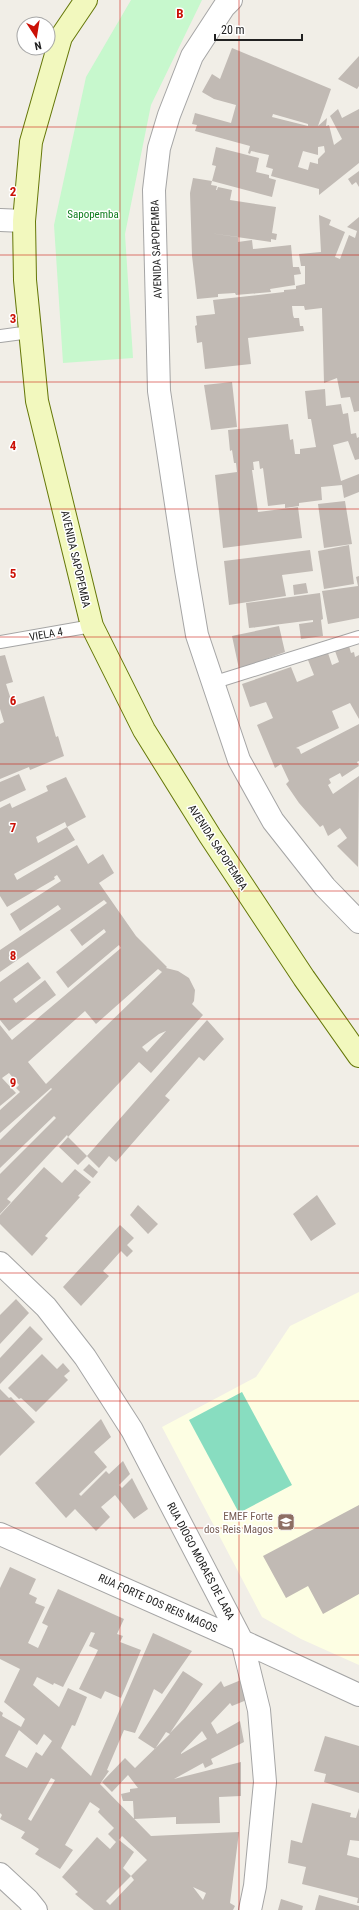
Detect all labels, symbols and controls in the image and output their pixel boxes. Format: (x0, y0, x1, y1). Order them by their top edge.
text: B (176, 6, 184, 21)
north arrow (16, 16, 56, 56)
scale bar (215, 16, 302, 42)
text: 20 m (221, 23, 245, 37)
text: N (33, 38, 43, 52)
text: 2 (10, 184, 17, 199)
street label: AVENIDA SAPOPEMBA (148, 199, 165, 299)
park label: Sapopemba (67, 208, 119, 221)
text: 3 (10, 311, 16, 326)
text: 4 (10, 438, 17, 453)
street label: AVENIDA SAPOPEMBA (58, 509, 93, 609)
text: 5 (10, 566, 17, 581)
street label: VIELA 4 (28, 625, 65, 644)
text: 6 (10, 693, 17, 708)
street label: AVENIDA SAPOPEMBA (185, 802, 250, 893)
text: 7 (10, 820, 17, 835)
text: 8 (10, 948, 16, 963)
text: 9 (10, 1075, 16, 1090)
street label: RUA DIOGO MORAES DE LARA (164, 1500, 237, 1623)
place label: EMEF Forte dos Reis Magos (204, 1510, 273, 1536)
school or university icon: EMEF Forte dos Reis Magos (276, 1512, 296, 1532)
street label: RUA FORTE DOS REIS MAGOS (96, 1571, 219, 1636)

